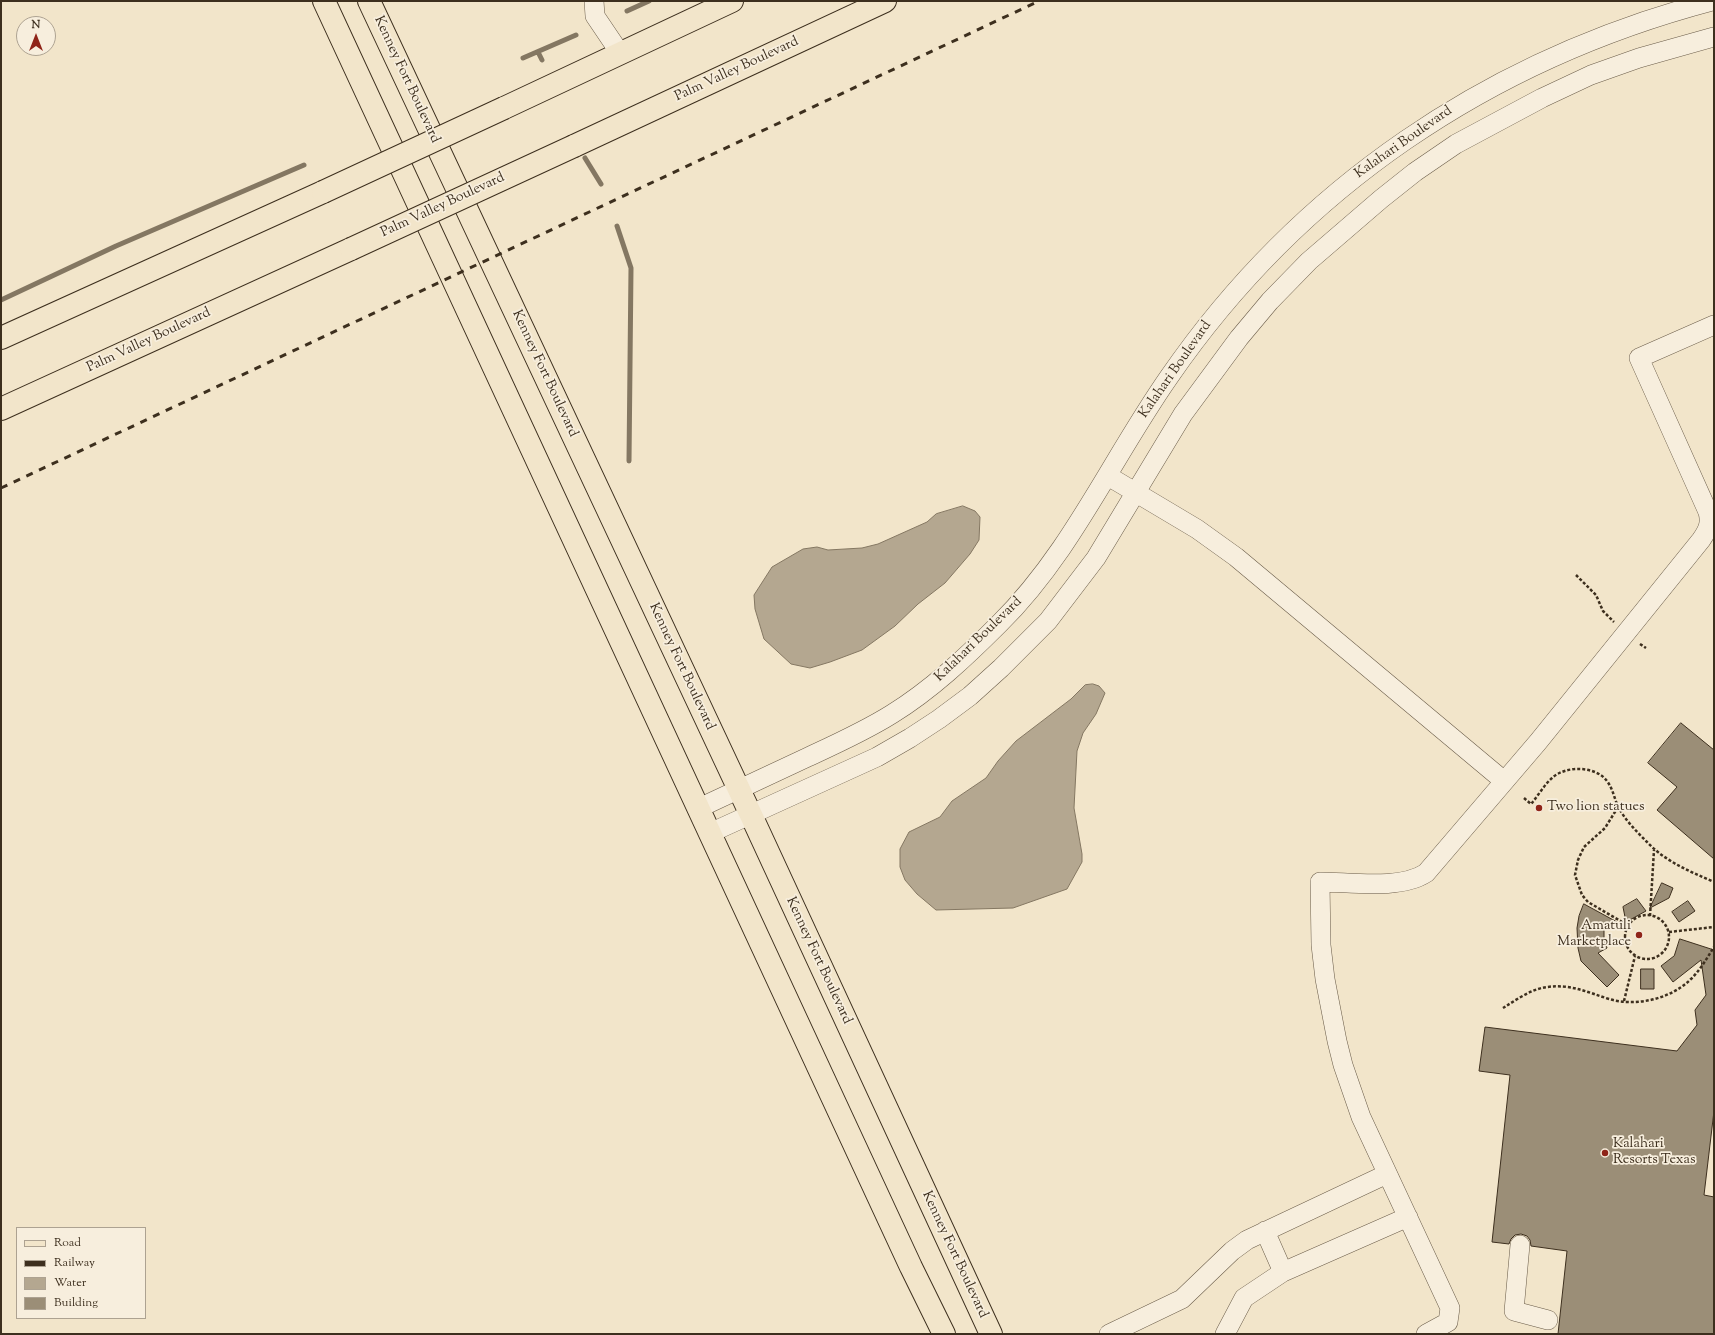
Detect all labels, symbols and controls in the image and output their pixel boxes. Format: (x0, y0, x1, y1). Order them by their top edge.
street label: Kenney Fort Boulevard (369, 14, 443, 146)
north arrow (16, 16, 56, 56)
text: N (32, 17, 40, 33)
street label: Palm Valley Boulevard (672, 34, 802, 106)
street label: Kalahari Boulevard (1352, 103, 1456, 183)
street label: Palm Valley Boulevard (378, 170, 508, 242)
street label: Palm Valley Boulevard (84, 305, 214, 377)
street label: Kenney Fort Boulevard (507, 308, 581, 440)
street label: Kalahari Boulevard (1136, 318, 1216, 422)
street label: Kalahari Boulevard (932, 594, 1026, 686)
street label: Kenney Fort Boulevard (644, 601, 718, 733)
place label: Two lion statues (1547, 800, 1645, 816)
marker: Two lion statues (1534, 803, 1544, 813)
street label: Kenney Fort Boulevard (781, 895, 855, 1027)
place label: Amatuli Marketplace (1557, 919, 1631, 952)
marker: Amatuli Marketplace (1634, 930, 1644, 940)
place label: Kalahari Resorts Texas (1613, 1137, 1695, 1170)
marker: Kalahari Resorts Texas (1600, 1148, 1610, 1158)
street label: Kenney Fort Boulevard (917, 1189, 991, 1321)
legend (16, 1227, 146, 1319)
text: Road (54, 1234, 81, 1252)
text: Railway (54, 1254, 95, 1272)
text: Water (54, 1274, 86, 1292)
text: Building (54, 1294, 98, 1312)

